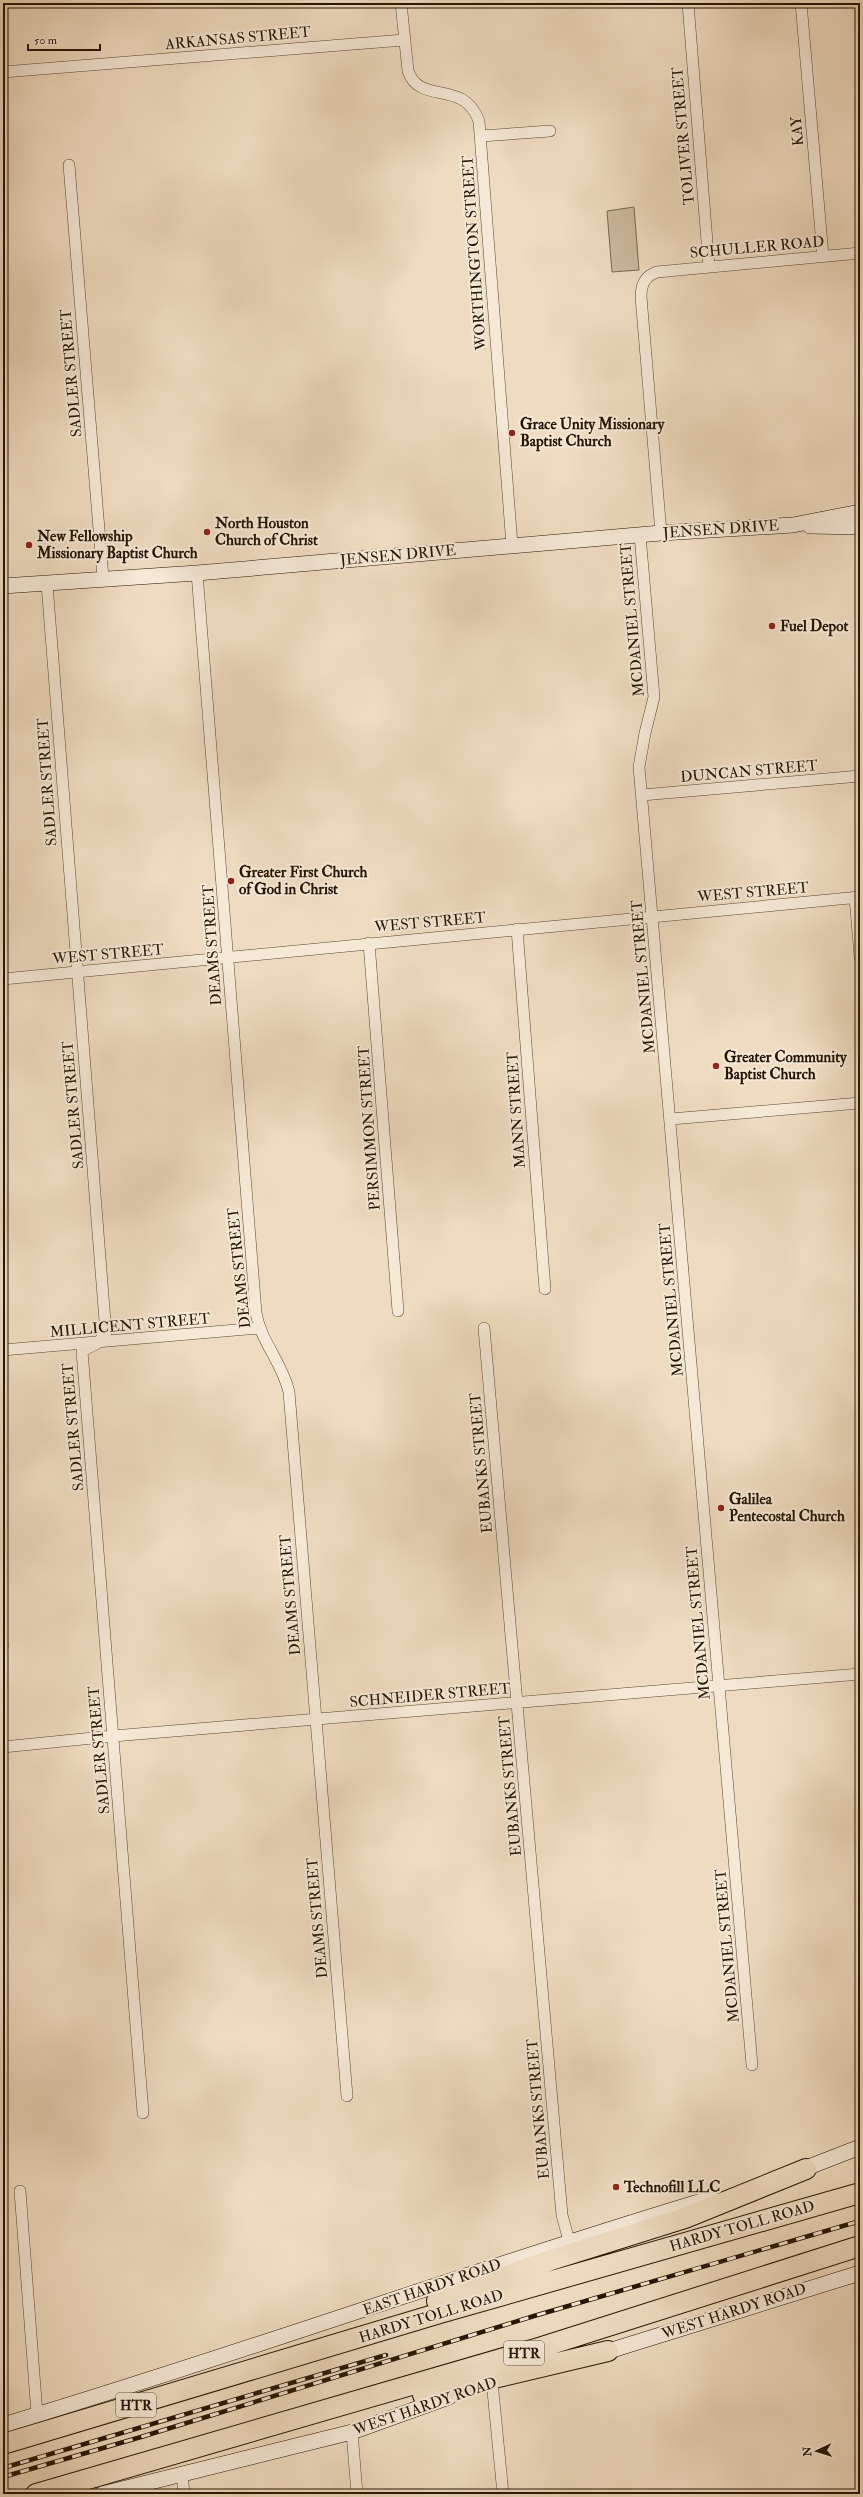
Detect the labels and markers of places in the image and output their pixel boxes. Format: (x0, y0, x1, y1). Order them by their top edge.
place label: Grace Unity Missionary Baptist Church (520, 415, 666, 452)
marker: Grace Unity Missionary Baptist Church (507, 428, 517, 438)
place label: North Houston Church of Christ (214, 514, 318, 550)
place label: New Fellowship Missionary Baptist Church (36, 527, 198, 564)
marker: North Houston Church of Christ (202, 527, 212, 537)
marker: New Fellowship Missionary Baptist Church (24, 540, 34, 550)
place label: Fuel Depot (780, 617, 848, 637)
marker: Fuel Depot (767, 621, 777, 631)
place label: Greater First Church of God in Christ (239, 863, 368, 899)
marker: Greater First Church of God in Christ (226, 876, 236, 886)
place label: Greater Community Baptist Church (724, 1048, 848, 1085)
marker: Greater Community Baptist Church (711, 1061, 721, 1071)
place label: Galilea Pentecostal Church (729, 1490, 845, 1526)
marker: Galilea Pentecostal Church (716, 1503, 726, 1513)
place label: Technofill LLC (623, 2178, 720, 2197)
marker: Technofill LLC (611, 2182, 621, 2192)

